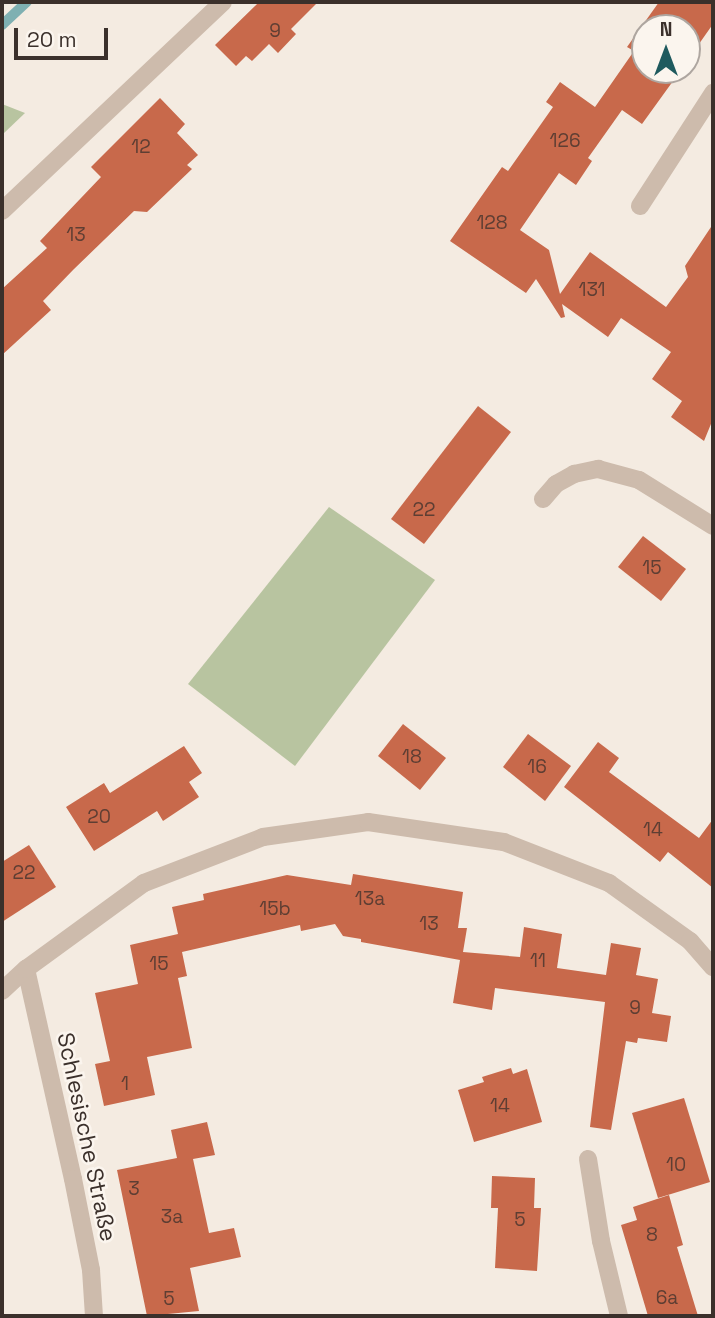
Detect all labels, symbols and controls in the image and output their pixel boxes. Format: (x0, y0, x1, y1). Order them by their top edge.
scale bar (18, 14, 112, 58)
north arrow (631, 14, 701, 84)
text: N (660, 17, 672, 42)
house number: 9 (269, 20, 281, 42)
text: 20 m (27, 26, 77, 53)
house number: 126 (549, 130, 581, 152)
house number: 12 (131, 136, 151, 158)
house number: 128 (476, 212, 508, 234)
house number: 13 (66, 224, 86, 246)
house number: 131 (578, 279, 606, 301)
house number: 22 (413, 499, 435, 521)
house number: 15 (642, 557, 662, 579)
house number: 18 (402, 746, 422, 768)
house number: 16 (527, 756, 547, 778)
house number: 20 (87, 806, 111, 828)
house number: 14 (643, 819, 663, 841)
house number: 22 (13, 862, 35, 884)
house number: 13a (355, 888, 385, 910)
house number: 15b (259, 898, 291, 920)
house number: 13 (419, 913, 439, 935)
house number: 11 (530, 950, 546, 972)
house number: 15 (149, 953, 169, 975)
house number: 9 (629, 997, 641, 1019)
street label: Schlesische Straße (51, 1030, 123, 1244)
house number: 1 (121, 1073, 129, 1095)
house number: 14 (490, 1095, 510, 1117)
house number: 10 (666, 1154, 686, 1176)
house number: 3 (128, 1178, 140, 1200)
house number: 3a (161, 1206, 183, 1228)
house number: 5 (514, 1209, 526, 1231)
house number: 8 (646, 1224, 658, 1246)
house number: 6a (656, 1287, 678, 1309)
house number: 5 (163, 1288, 175, 1310)

